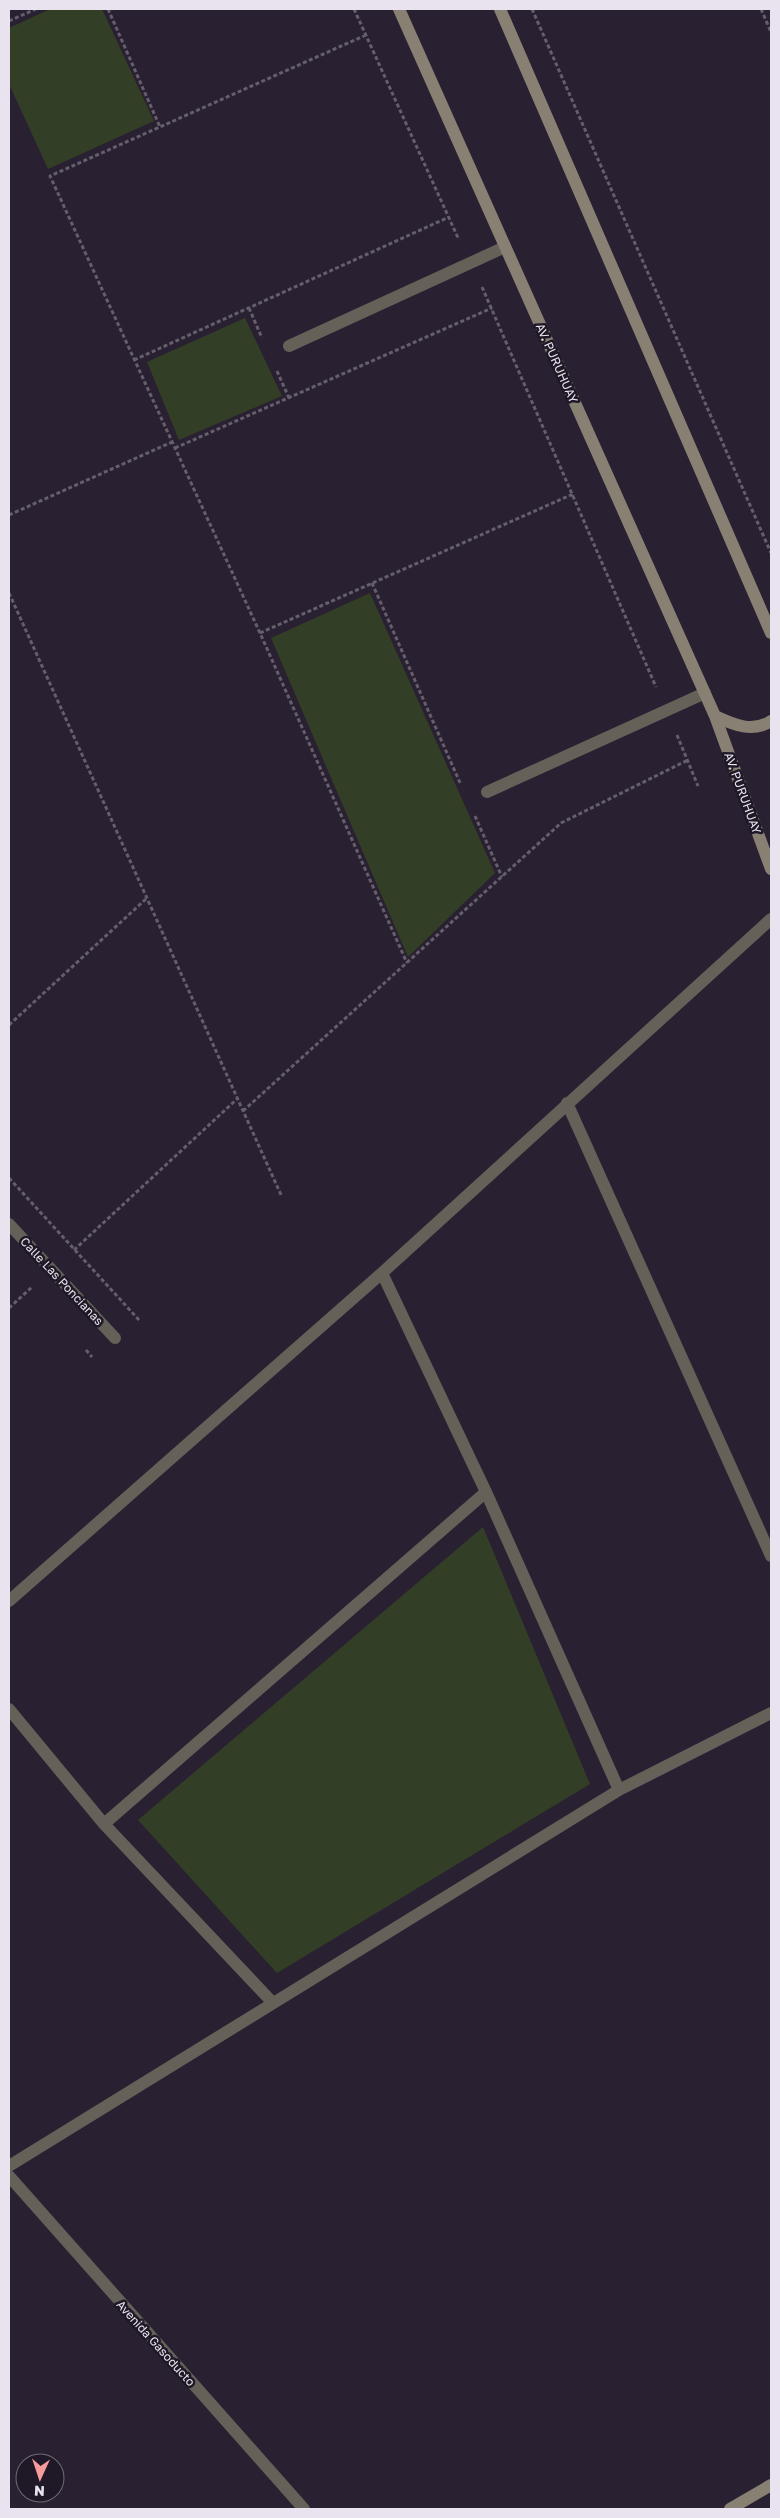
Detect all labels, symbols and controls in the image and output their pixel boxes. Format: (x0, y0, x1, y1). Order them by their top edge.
street label: AV. PURUHUAY (533, 321, 581, 406)
street label: AV. PURUHUAY (721, 750, 765, 836)
street label: Calle Las Poncianas (17, 1234, 107, 1328)
street label: Avenida Gasoducto (113, 2297, 199, 2389)
north arrow (15, 2453, 65, 2503)
text: N (34, 2483, 45, 2500)

